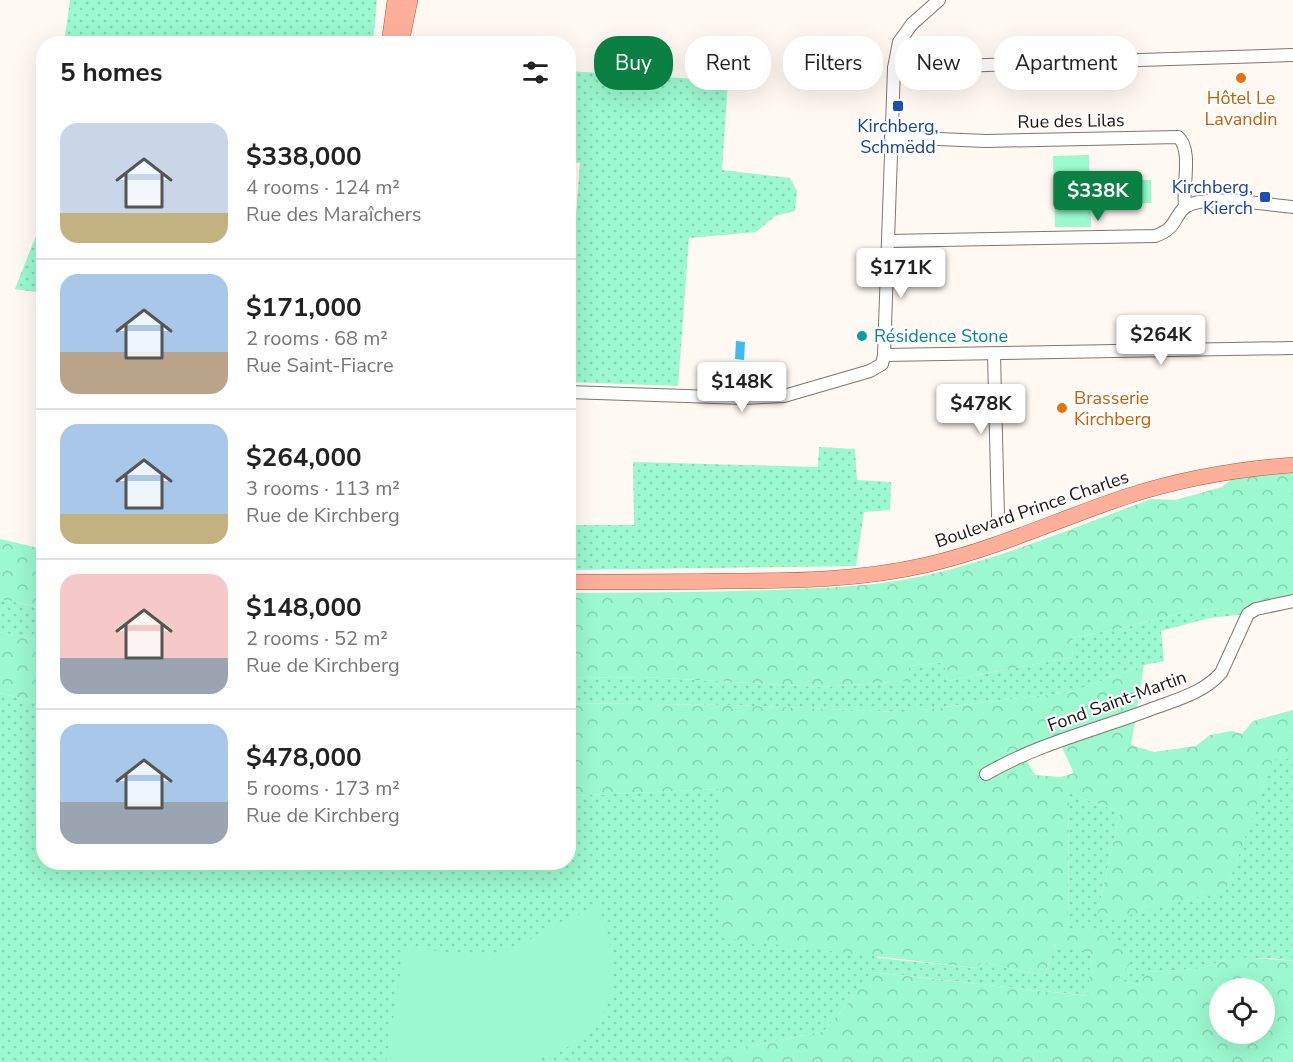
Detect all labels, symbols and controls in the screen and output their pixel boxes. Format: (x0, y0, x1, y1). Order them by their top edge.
chip: Buy (594, 36, 673, 90)
chip: Rent (685, 36, 771, 90)
chip: Filters (783, 36, 883, 90)
chip: New (895, 36, 982, 90)
chip: Apartment (994, 36, 1138, 90)
text: 5 homes (60, 55, 162, 90)
icon: filters (519, 56, 552, 89)
marker: Hôtel Le Lavandin (1234, 71, 1248, 85)
place label: Hôtel Le Lavandin (1205, 86, 1277, 131)
marker: Kirchberg, Schmëdd (891, 99, 905, 113)
street label: Rue des Lilas (1017, 108, 1125, 134)
place label: Kirchberg, Schmëdd (857, 114, 939, 159)
text: $338,000 (246, 139, 362, 174)
icon: home (108, 147, 180, 219)
pin: $338K (1056, 171, 1140, 222)
text: 4 rooms · 124 m² (246, 174, 400, 201)
place label: Kirchberg, Kierch (1172, 175, 1253, 220)
text: $338K (1067, 177, 1129, 204)
marker: Kirchberg, Kierch (1258, 190, 1272, 204)
text: Rue des Maraîchers (246, 201, 421, 228)
pin: $171K (859, 248, 943, 299)
text: $171K (870, 254, 932, 281)
text: $171,000 (246, 290, 362, 325)
icon: home (108, 298, 180, 370)
pin: $264K (1119, 315, 1203, 366)
text: $264K (1130, 321, 1192, 348)
place label: Résidence Stone (874, 324, 1008, 348)
text: 2 rooms · 68 m² (246, 325, 388, 352)
marker: Résidence Stone (855, 329, 869, 343)
text: Rue Saint-Fiacre (246, 352, 394, 379)
pin: $148K (700, 362, 784, 413)
text: $148K (711, 368, 773, 395)
pin: $478K (939, 384, 1023, 435)
place label: Brasserie Kirchberg (1074, 386, 1151, 431)
text: $478K (950, 390, 1012, 417)
marker: Brasserie Kirchberg (1055, 401, 1069, 415)
text: $264,000 (246, 440, 362, 475)
icon: home (108, 448, 180, 520)
street label: Boulevard Prince Charles (932, 465, 1132, 553)
text: 3 rooms · 113 m² (246, 475, 400, 502)
text: Rue de Kirchberg (246, 502, 400, 529)
text: $148,000 (246, 590, 362, 625)
icon: home (108, 598, 180, 670)
text: 2 rooms · 52 m² (246, 625, 388, 652)
text: Rue de Kirchberg (246, 652, 400, 679)
street label: Fond Saint-Martin (1044, 665, 1190, 737)
text: $478,000 (246, 740, 362, 775)
icon: home (108, 748, 180, 820)
text: 5 rooms · 173 m² (246, 775, 400, 802)
text: Rue de Kirchberg (246, 802, 400, 829)
map controls (1209, 978, 1275, 1044)
button: locate (1209, 978, 1275, 1044)

